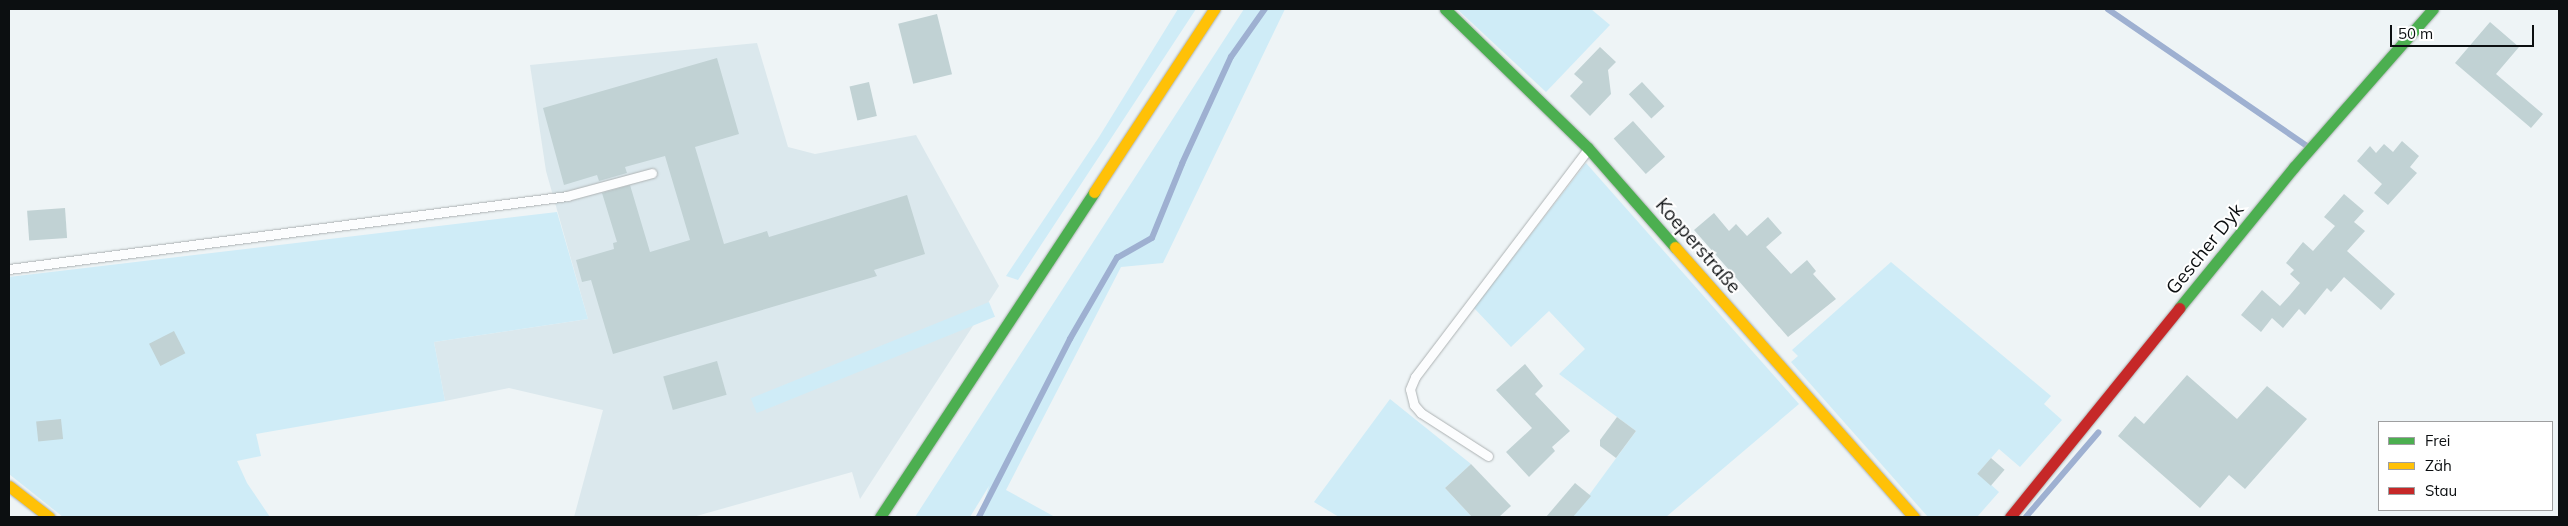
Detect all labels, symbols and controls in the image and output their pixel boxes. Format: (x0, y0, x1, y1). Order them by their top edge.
scale bar (2393, 15, 2537, 47)
text: 50 m (2398, 24, 2433, 43)
street label: Koeperstraße (1651, 194, 1745, 298)
street label: Gescher Dyk (2161, 199, 2249, 299)
legend (2378, 421, 2553, 511)
text: Frei (2425, 431, 2450, 450)
text: Zäh (2425, 456, 2452, 475)
text: Stau (2425, 481, 2457, 500)

